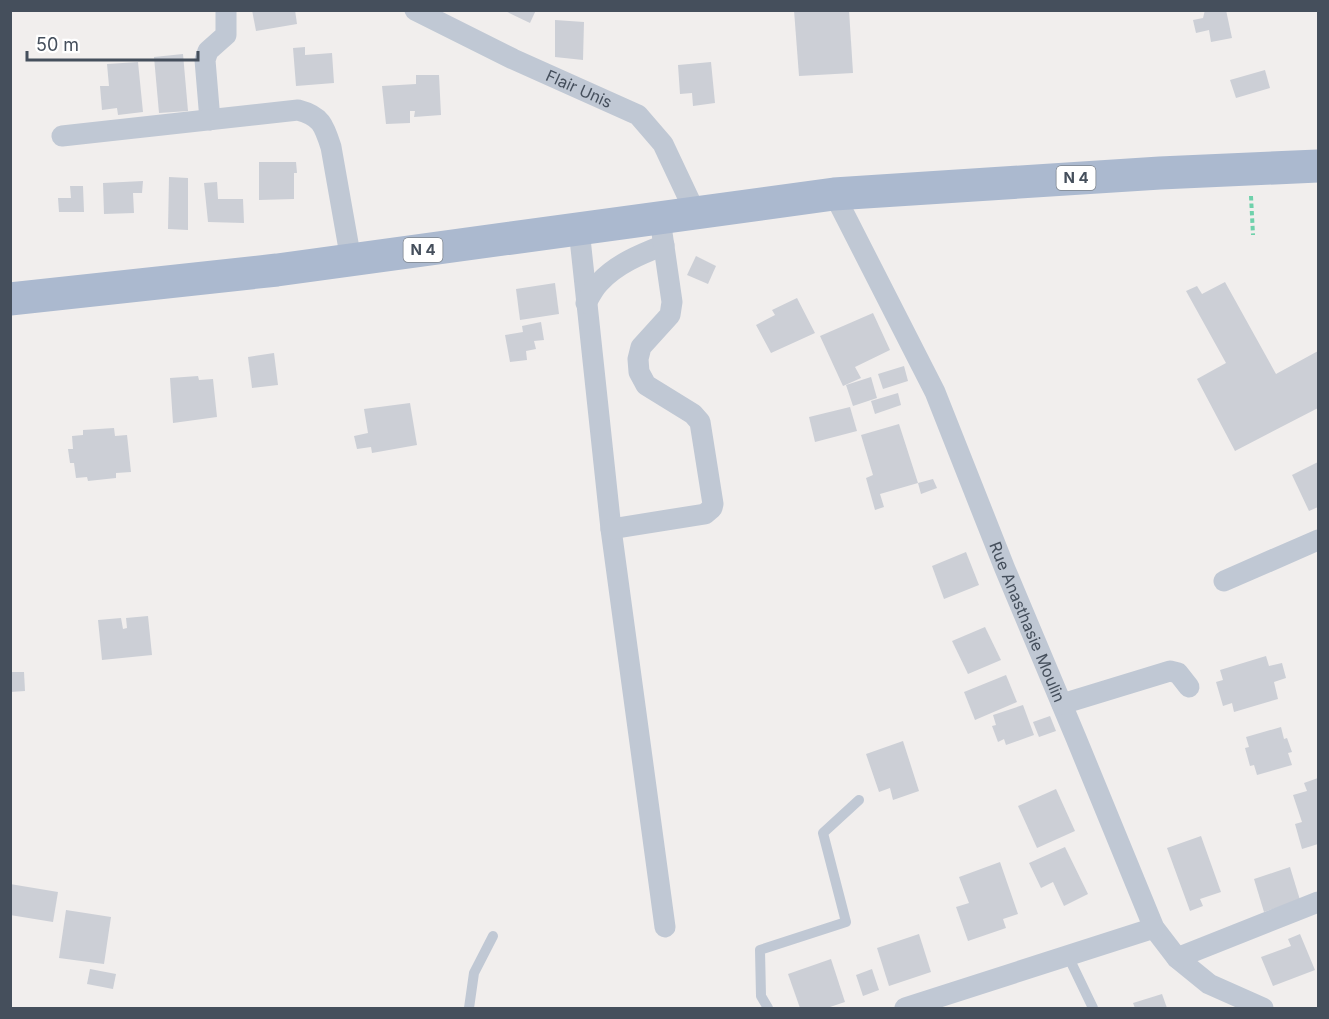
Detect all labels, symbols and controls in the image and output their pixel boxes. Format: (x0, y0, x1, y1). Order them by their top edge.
scale bar (27, 24, 198, 62)
text: 50 m (36, 34, 79, 55)
street label: Flair Unis (543, 65, 615, 112)
road number: N 4 (1056, 166, 1096, 190)
road number: N 4 (404, 238, 442, 262)
street label: Rue Anasthasie Moulin (985, 539, 1070, 705)

